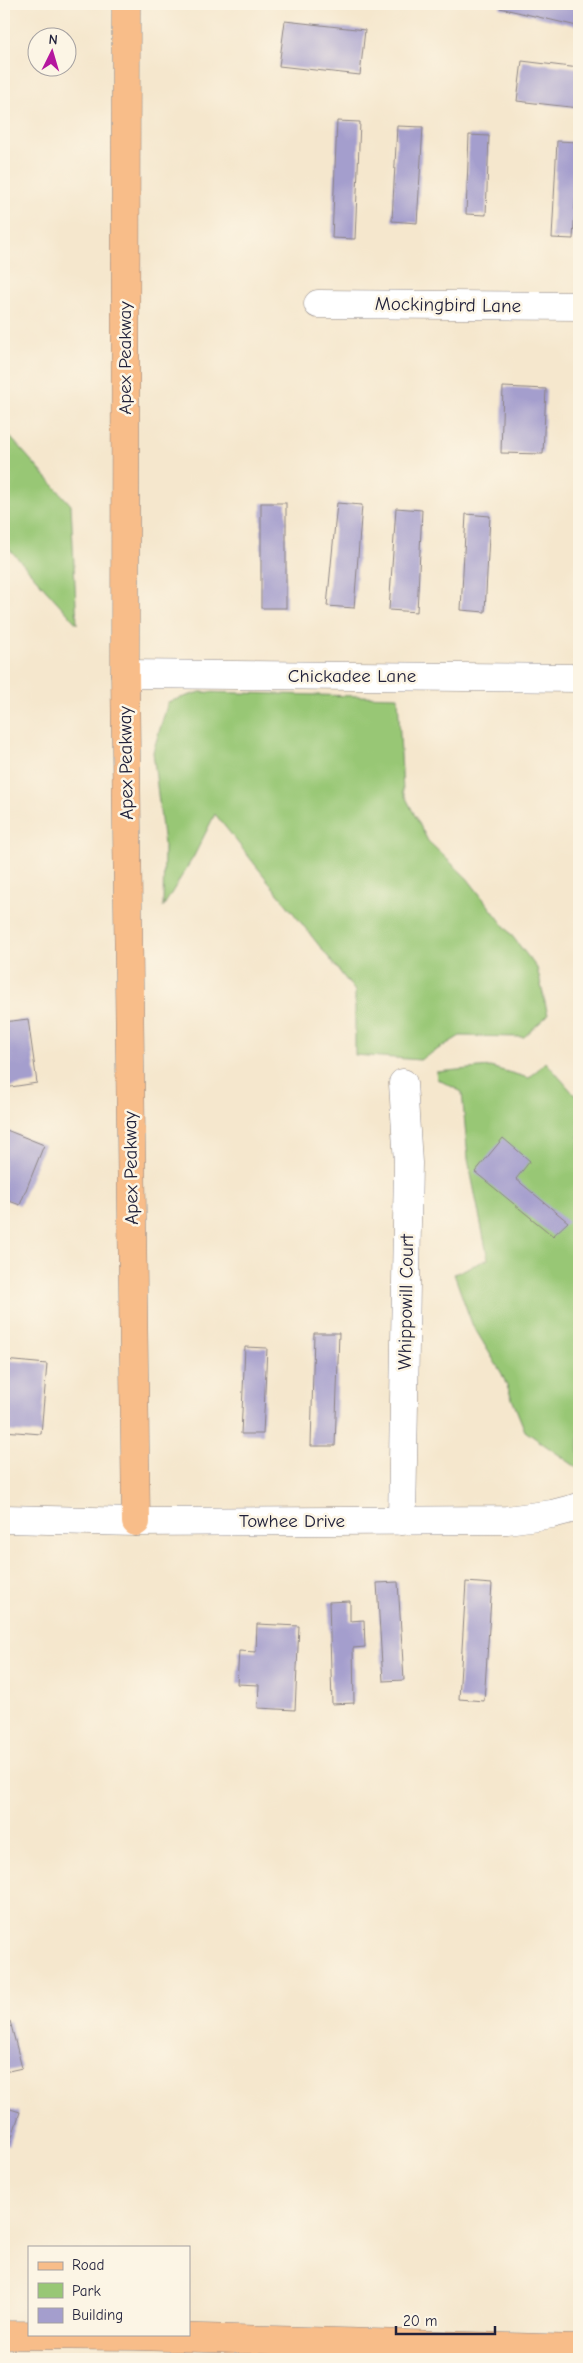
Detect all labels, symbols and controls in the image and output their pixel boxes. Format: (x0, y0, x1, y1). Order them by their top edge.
north arrow (28, 28, 78, 78)
text: N (48, 31, 58, 48)
street label: Mockingbird Lane (375, 293, 521, 317)
street label: Apex Peakway (114, 301, 136, 415)
street label: Chickadee Lane (288, 665, 416, 687)
street label: Apex Peakway (114, 705, 138, 820)
street label: Apex Peakway (119, 1110, 143, 1225)
street label: Whippowill Court (394, 1233, 418, 1370)
street label: Towhee Drive (239, 1510, 345, 1532)
legend (28, 2246, 190, 2336)
text: Road (72, 2256, 104, 2274)
text: Park (72, 2282, 101, 2300)
scale bar (396, 2303, 494, 2335)
text: Building (72, 2306, 123, 2324)
text: 20 m (403, 2312, 437, 2330)

